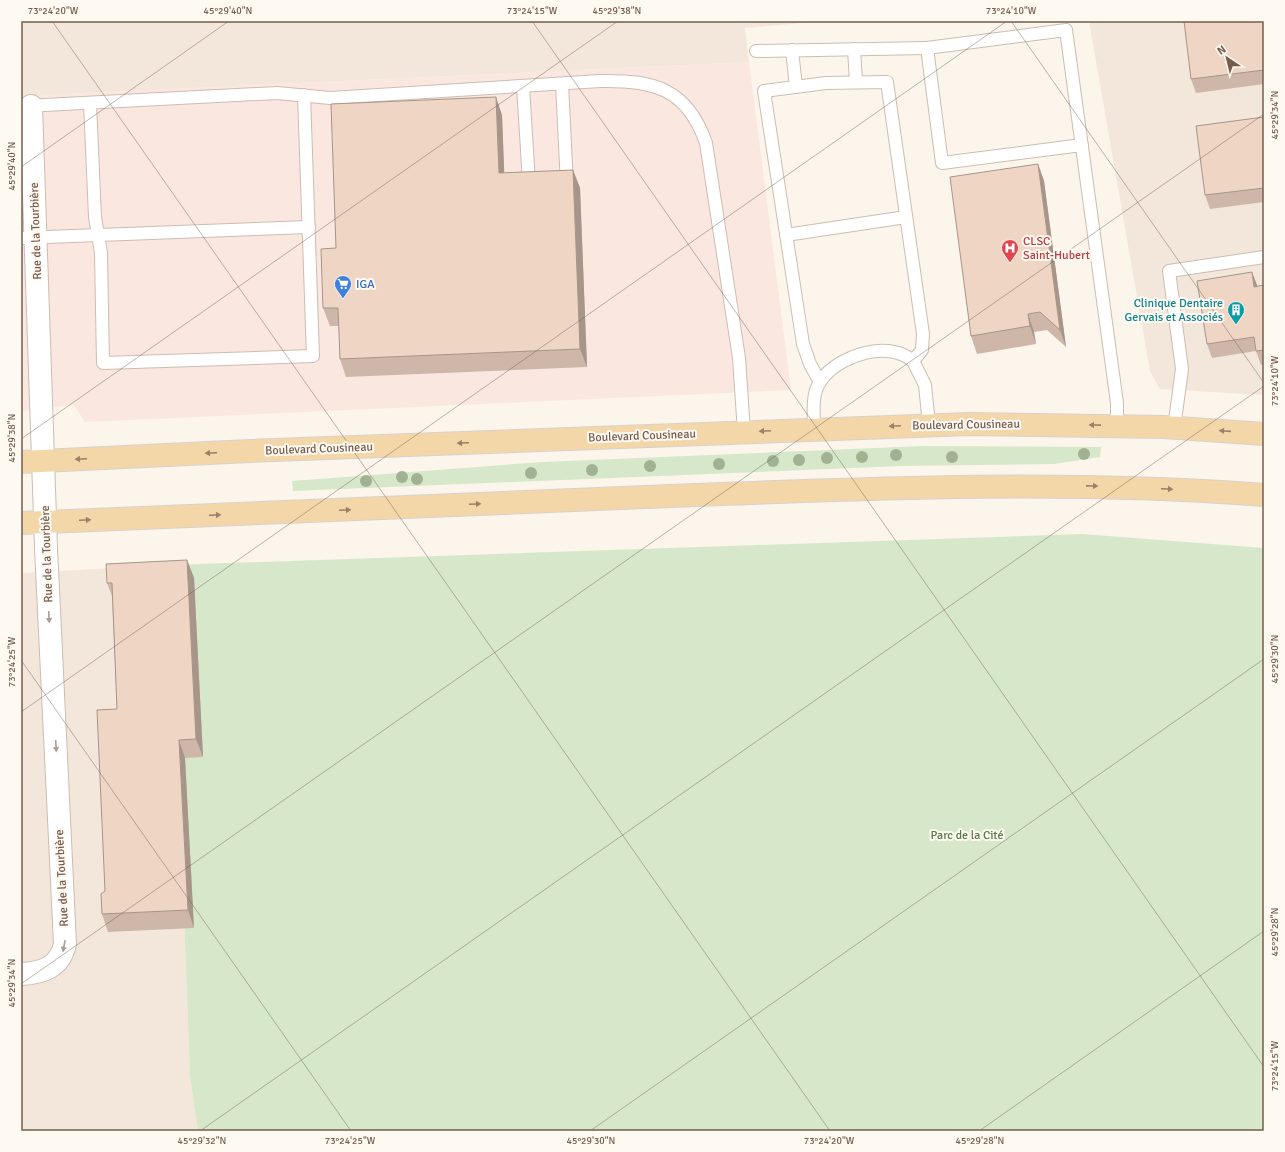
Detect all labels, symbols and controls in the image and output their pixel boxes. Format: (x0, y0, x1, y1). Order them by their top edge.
text: 73°24'20"W (28, 5, 79, 17)
text: 45°29'40"N (204, 5, 252, 17)
text: 73°24'15"W (507, 5, 558, 17)
text: 45°29'38"N (593, 5, 641, 17)
text: 73°24'10"W (986, 5, 1037, 17)
north arrow (1207, 38, 1247, 78)
text: N (1215, 43, 1228, 58)
text: 45°29'34"N (1269, 91, 1281, 139)
text: 45°29'40"N (6, 142, 18, 190)
street label: Rue de la Tourbière (27, 182, 45, 280)
place label: CLSC Saint-Hubert (1023, 234, 1090, 263)
hospital icon: CLSC Saint-Hubert (1000, 238, 1020, 263)
supermarket icon: IGA (333, 274, 353, 299)
place label: IGA (356, 277, 375, 292)
place label: Clinique Dentaire Gervais et Associés (1125, 296, 1223, 325)
building icon: Clinique Dentaire Gervais et Associés (1226, 300, 1246, 325)
text: 73°24'10"W (1269, 355, 1281, 406)
text: 45°29'38"N (6, 414, 18, 462)
street label: Boulevard Cousineau (912, 417, 1020, 433)
one-way arrow (1089, 422, 1101, 429)
one-way arrow (889, 423, 901, 430)
street label: Boulevard Cousineau (588, 427, 696, 445)
one-way arrow (759, 428, 771, 435)
one-way arrow (1219, 428, 1231, 435)
street label: Boulevard Cousineau (265, 440, 373, 458)
one-way arrow (457, 440, 469, 447)
one-way arrow (205, 450, 217, 457)
one-way arrow (74, 456, 87, 462)
one-way arrow (1086, 483, 1098, 490)
one-way arrow (1161, 486, 1174, 492)
one-way arrow (469, 501, 481, 508)
street label: Rue de la Tourbière (38, 505, 56, 603)
one-way arrow (339, 506, 351, 513)
one-way arrow (209, 512, 222, 518)
one-way arrow (79, 517, 91, 524)
one-way arrow (46, 611, 53, 623)
text: 45°29'30"N (1269, 635, 1281, 683)
text: 73°24'25"W (6, 636, 18, 687)
one-way arrow (53, 740, 59, 753)
park label: Parc de la Cité (931, 828, 1003, 843)
street label: Rue de la Tourbière (52, 829, 72, 927)
text: 45°29'28"N (1269, 908, 1281, 956)
one-way arrow (61, 940, 67, 952)
text: 45°29'34"N (6, 959, 18, 1007)
text: 73°24'15"W (1269, 1040, 1281, 1091)
text: 45°29'32"N (178, 1135, 226, 1147)
text: 73°24'25"W (325, 1135, 376, 1147)
text: 45°29'30"N (567, 1135, 615, 1147)
text: 73°24'20"W (804, 1135, 855, 1147)
text: 45°29'28"N (956, 1135, 1004, 1147)

